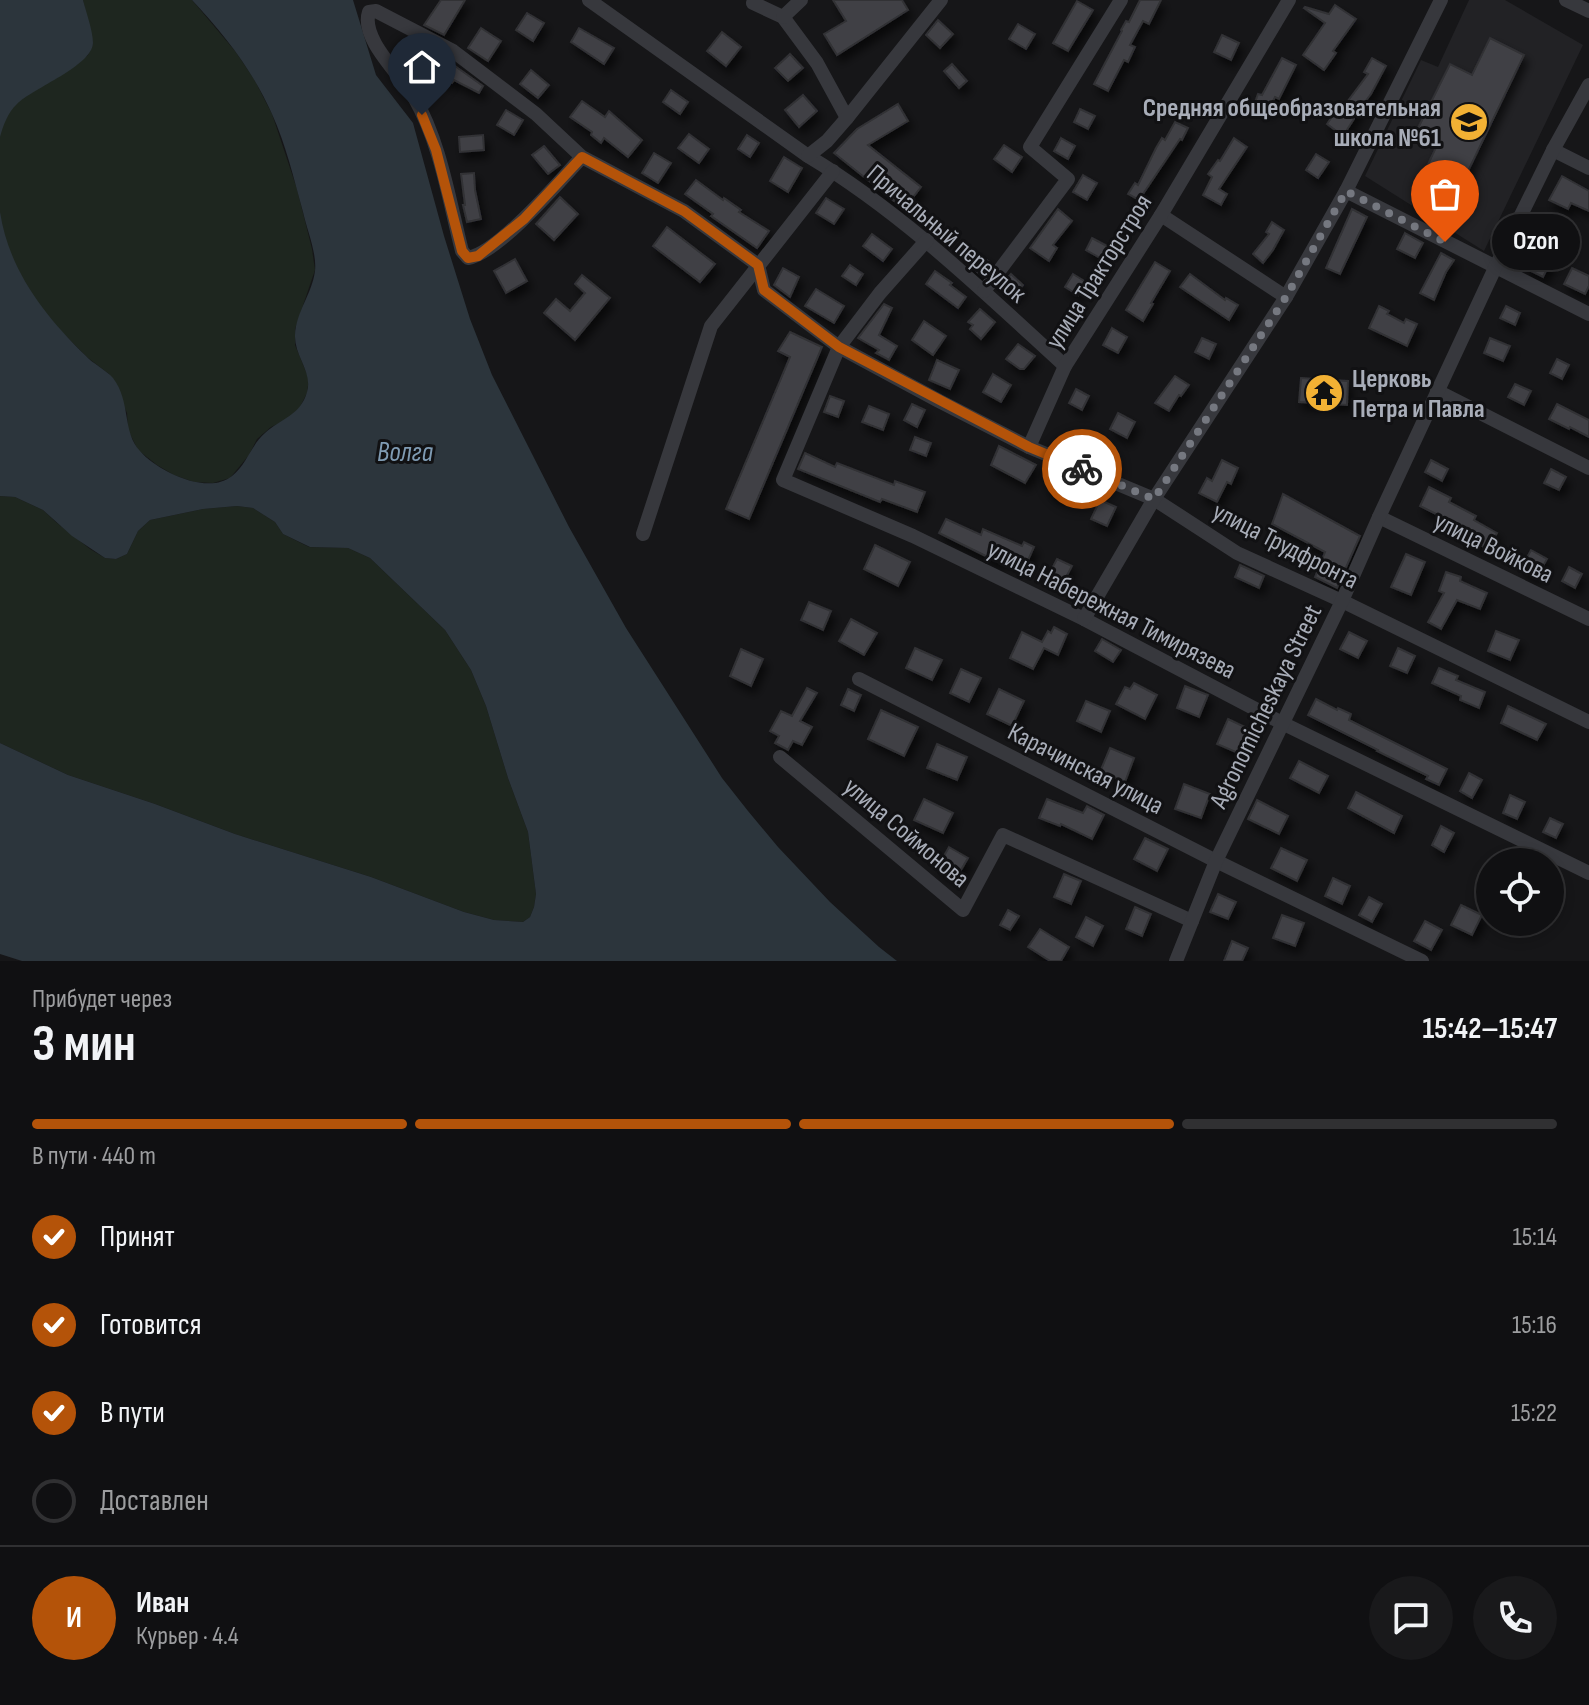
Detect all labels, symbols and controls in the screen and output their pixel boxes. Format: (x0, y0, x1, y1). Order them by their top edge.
pin (388, 33, 456, 115)
icon: home (400, 45, 444, 89)
place label: Средняя общеобразовательная школа №61 (1143, 93, 1441, 154)
school or university icon: Средняя общеобразовательная школа №61 (1448, 101, 1490, 143)
street label: Причальный переулок (860, 158, 1032, 310)
pin (1411, 160, 1479, 242)
icon: bag (1423, 172, 1467, 216)
street label: улица Тракторстроя (1039, 189, 1159, 355)
callout: Ozon (1493, 214, 1581, 270)
text: Ozon (1513, 226, 1559, 257)
place label: Церковь Петра и Павла (1352, 364, 1485, 425)
temple icon: Церковь Петра и Павла (1303, 372, 1345, 414)
courier (1042, 429, 1122, 509)
water label: Волга (377, 436, 434, 469)
icon: bike (1060, 447, 1104, 491)
street label: улица Трудфронта (1207, 496, 1363, 596)
street label: улица Войкова (1429, 506, 1558, 591)
street label: улица Набережная Тимирязева (982, 534, 1241, 686)
street label: Agronomicheskaya Street (1203, 600, 1329, 815)
street label: Карачинская улица (1002, 717, 1168, 822)
street label: улица Соймонова (837, 772, 975, 895)
map controls (1476, 848, 1564, 936)
button: locate (1476, 848, 1564, 936)
text: Прибудет через (32, 984, 172, 1015)
text: 15:42–15:47 (1422, 1011, 1557, 1047)
text: 3 мин (32, 1013, 136, 1076)
text: В пути · 440 m (32, 1141, 156, 1172)
icon: check (32, 1215, 76, 1259)
text: Принят (100, 1219, 175, 1255)
text: 15:14 (1513, 1222, 1557, 1253)
icon: check (32, 1303, 76, 1347)
text: Готовится (100, 1307, 201, 1343)
text: 15:16 (1512, 1310, 1557, 1341)
icon: check (32, 1391, 76, 1435)
text: В пути (100, 1395, 165, 1431)
text: 15:22 (1511, 1398, 1557, 1429)
text: Доставлен (100, 1483, 209, 1519)
button: chat (1369, 1576, 1453, 1660)
button: phone (1473, 1576, 1557, 1660)
text: Иван (136, 1585, 189, 1621)
text: И (66, 1600, 82, 1636)
text: Курьер · 4.4 (136, 1621, 239, 1652)

